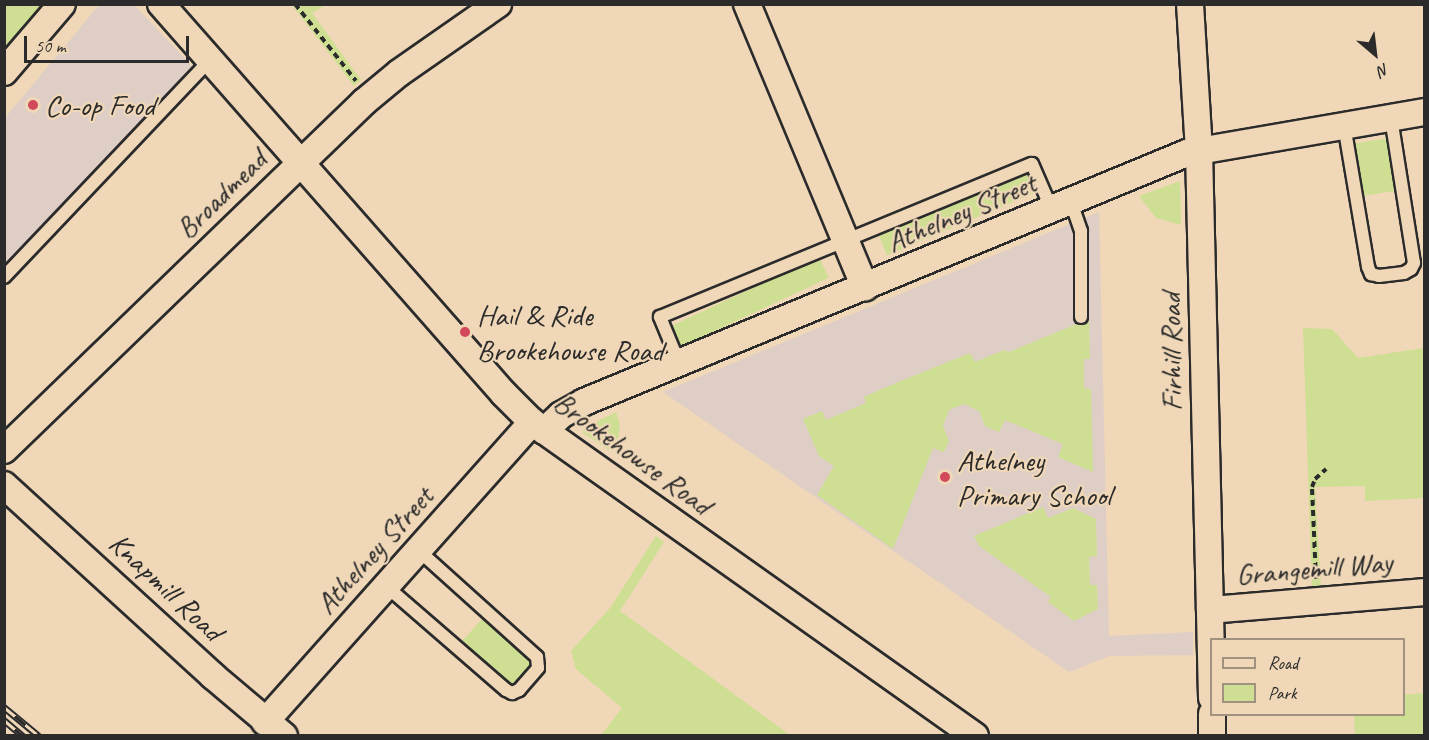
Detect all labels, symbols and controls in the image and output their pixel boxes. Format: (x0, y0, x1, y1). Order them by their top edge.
scale bar (27, 24, 192, 62)
north arrow (1345, 24, 1405, 84)
text: 50 m (35, 35, 66, 57)
text: N (1374, 59, 1393, 81)
place label: Co-op Food (45, 87, 155, 123)
marker: Co-op Food (26, 98, 40, 112)
street label: Broadmead (168, 142, 274, 246)
street label: Athelney Street (881, 164, 1041, 260)
street label: Firhill Road (1152, 293, 1190, 411)
place label: Hail & Ride Brookehowse Road (477, 297, 662, 368)
marker: Hail & Ride Brookehowse Road (458, 325, 472, 339)
street label: Brookehowse Road (548, 384, 718, 522)
place label: Athelney Primary School (957, 442, 1111, 512)
marker: Athelney Primary School (938, 470, 952, 484)
street label: Athelney Street (307, 479, 441, 621)
street label: Knapmill Road (102, 526, 230, 648)
street label: Grangemill Way (1235, 543, 1393, 593)
legend (1210, 638, 1405, 716)
text: Road (1268, 652, 1298, 674)
text: Park (1268, 682, 1297, 704)

